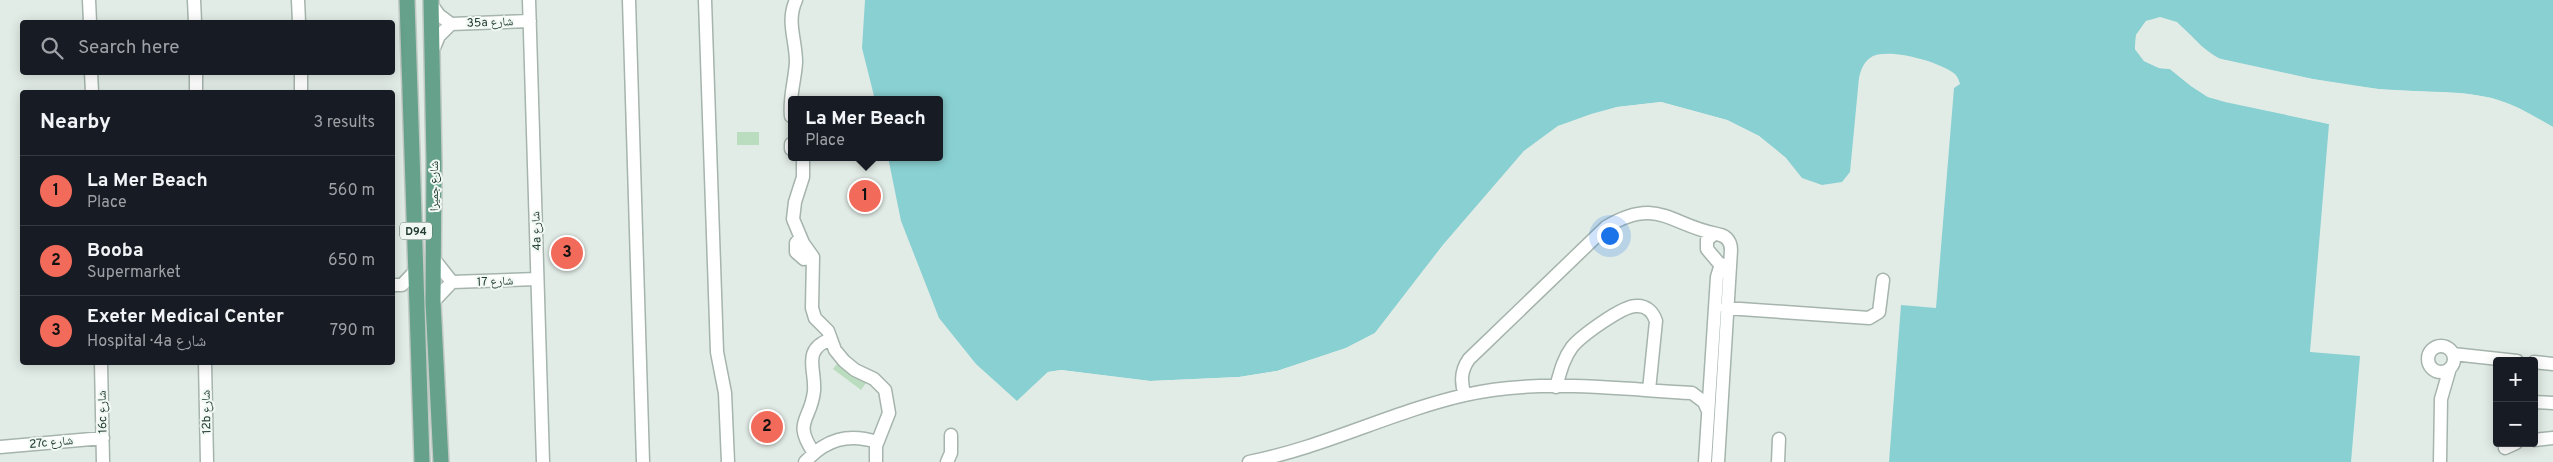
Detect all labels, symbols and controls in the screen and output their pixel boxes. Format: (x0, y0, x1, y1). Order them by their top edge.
street label: 35a شارع (466, 14, 514, 32)
search box (20, 20, 395, 75)
icon: search (38, 34, 66, 62)
text: Search here (78, 36, 180, 60)
popup (788, 96, 943, 161)
text: La Mer Beach (805, 107, 926, 131)
text: Nearby (40, 109, 111, 136)
text: 3 results (313, 113, 375, 133)
text: Place (805, 131, 845, 151)
street label: شارع جميرا (427, 161, 443, 211)
text: La Mer Beach (87, 169, 208, 193)
pin: 1 (849, 177, 881, 215)
text: 1 (53, 181, 59, 201)
text: 560 m (328, 181, 375, 201)
text: Place (87, 193, 127, 213)
street label: 4a شارع (528, 211, 546, 251)
road number: D94 (400, 222, 432, 240)
your location (1597, 223, 1623, 249)
pin: 3 (551, 234, 583, 272)
text: Booba (87, 239, 144, 263)
text: 2 (51, 251, 61, 271)
text: 650 m (328, 251, 375, 271)
text: Supermarket (87, 263, 181, 283)
street label: شارع 17 (477, 273, 514, 291)
text: Exeter Medical Center (87, 305, 284, 329)
text: 3 (51, 321, 61, 341)
text: 790 m (330, 321, 375, 341)
text: Hospital · 4a شارع (87, 332, 206, 352)
map controls (2493, 357, 2538, 447)
button: + (2493, 357, 2538, 402)
street label: 16c شارع (95, 390, 111, 434)
street label: 12b شارع (199, 390, 215, 434)
button: − (2493, 402, 2538, 447)
pin: 2 (751, 408, 783, 446)
street label: 27c شارع (28, 433, 74, 453)

